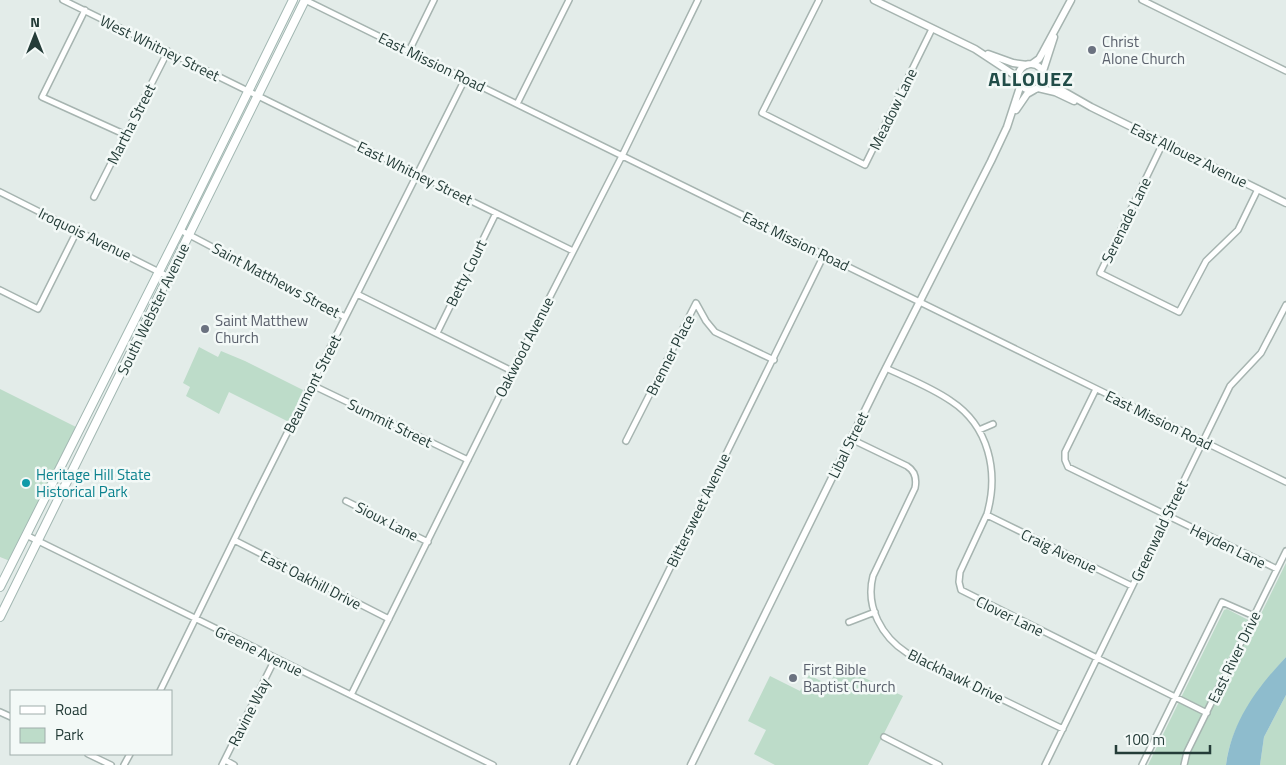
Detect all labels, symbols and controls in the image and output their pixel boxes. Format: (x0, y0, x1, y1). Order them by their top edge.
street label: West Whitney Street (96, 9, 224, 87)
north arrow (10, 10, 60, 60)
text: N (30, 11, 40, 32)
street label: East Mission Road (375, 26, 489, 98)
place label: Christ Alone Church (1102, 30, 1185, 70)
marker: Christ Alone Church (1086, 44, 1098, 56)
district label: ALLOUEZ (988, 63, 1074, 94)
street label: Meadow Lane (863, 64, 923, 154)
street label: Martha Street (101, 79, 162, 168)
street label: East Allouez Avenue (1127, 117, 1251, 193)
street label: East Whitney Street (353, 135, 477, 211)
street label: Serenade Lane (1095, 173, 1157, 267)
street label: Iroquois Avenue (35, 202, 135, 266)
street label: East Mission Road (739, 205, 853, 277)
street label: Betty Court (440, 235, 492, 310)
street label: Saint Matthews Street (208, 237, 345, 324)
street label: South Webster Avenue (111, 239, 195, 379)
street label: Oakwood Avenue (489, 293, 559, 401)
place label: Saint Matthew Church (215, 309, 308, 349)
street label: Brenner Place (640, 311, 700, 399)
marker: Saint Matthew Church (199, 323, 211, 335)
street label: Beaumont Street (277, 330, 347, 437)
street label: East Mission Road (1102, 384, 1216, 456)
street label: Summit Street (344, 393, 437, 454)
street label: Libal Street (822, 407, 874, 482)
street label: Bittersweet Avenue (660, 449, 736, 571)
place label: Heritage Hill State Historical Park (36, 463, 151, 503)
street label: Greenwald Street (1125, 476, 1194, 585)
marker: Heritage Hill State Historical Park (20, 477, 32, 489)
street label: Sioux Lane (352, 495, 422, 547)
street label: Heyden Lane (1186, 518, 1270, 574)
street label: Craig Avenue (1017, 523, 1101, 579)
street label: East Oakhill Drive (257, 545, 365, 615)
street label: Clover Lane (972, 590, 1048, 642)
street label: East River Drive (1202, 607, 1266, 707)
street label: Greene Avenue (211, 620, 307, 682)
street label: Blackhawk Drive (904, 643, 1008, 709)
place label: First Bible Baptist Church (803, 658, 896, 698)
marker: First Bible Baptist Church (787, 672, 799, 684)
street label: Ravine Way (222, 674, 276, 750)
legend (10, 690, 172, 755)
text: Road (55, 698, 87, 721)
scale bar (1116, 722, 1210, 754)
text: Park (55, 723, 84, 746)
text: 100 m (1124, 728, 1165, 751)

